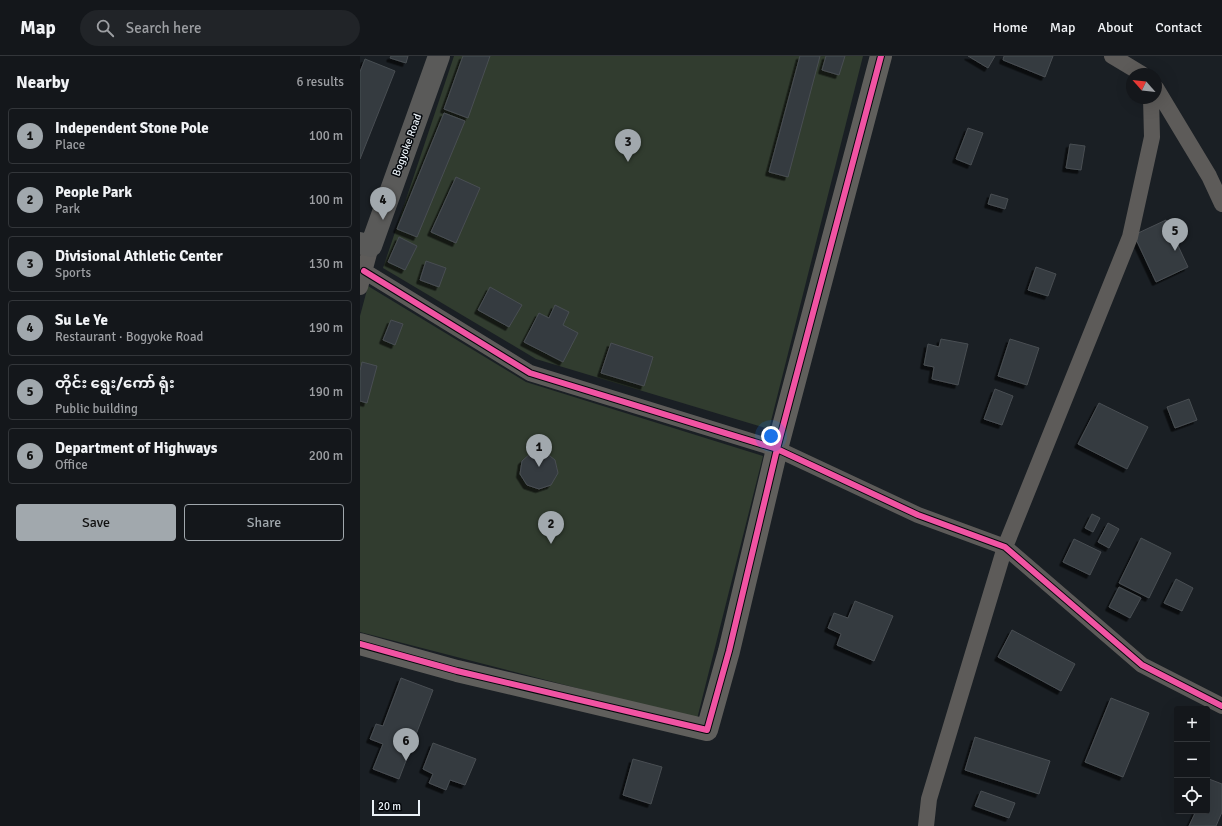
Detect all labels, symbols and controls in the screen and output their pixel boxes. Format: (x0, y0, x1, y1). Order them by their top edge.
search box (80, 10, 360, 46)
text: Map (20, 16, 56, 40)
icon: search (94, 17, 116, 39)
text: Search here (126, 19, 201, 37)
text: Home (993, 19, 1028, 36)
text: Map (1050, 19, 1075, 36)
text: About (1097, 19, 1133, 36)
text: Contact (1155, 19, 1202, 36)
north arrow (1126, 68, 1162, 104)
text: Nearby (16, 72, 69, 93)
text: 6 results (296, 74, 344, 90)
street label: Bogyoke Road (390, 112, 424, 178)
text: Independent Stone Pole (55, 119, 209, 137)
text: 1 (26, 128, 34, 144)
text: 100 m (309, 128, 343, 144)
pin: 3 (615, 129, 641, 162)
text: Place (55, 137, 85, 153)
text: People Park (55, 183, 132, 201)
pin: 4 (370, 187, 396, 220)
text: 2 (26, 192, 34, 208)
text: 100 m (309, 192, 343, 208)
text: Park (55, 201, 80, 217)
pin: 5 (1162, 218, 1188, 251)
text: Divisional Athletic Center (55, 247, 223, 265)
text: 3 (26, 256, 34, 272)
text: 130 m (309, 256, 343, 272)
text: Sports (55, 265, 91, 281)
text: Su Le Ye (55, 311, 108, 329)
text: 4 (26, 320, 34, 336)
text: 190 m (309, 320, 343, 336)
text: Restaurant · Bogyoke Road (55, 329, 203, 345)
text: တိုင်း ရွေး/ကော် ရုံး (55, 374, 175, 392)
text: 5 (26, 384, 34, 400)
text: 190 m (309, 384, 343, 400)
text: Public building (55, 401, 138, 417)
your location (761, 426, 781, 446)
pin: 1 (526, 434, 552, 467)
text: Department of Highways (55, 439, 217, 457)
text: 6 (26, 448, 34, 464)
text: 200 m (309, 448, 343, 464)
text: Office (55, 457, 88, 473)
button: Save (16, 504, 176, 541)
button: Share (184, 504, 344, 541)
pin: 2 (538, 511, 564, 544)
map controls (1174, 706, 1210, 814)
button: + (1174, 706, 1210, 742)
pin: 6 (393, 728, 419, 761)
button: − (1174, 742, 1210, 778)
button: locate (1174, 778, 1210, 814)
scale bar (372, 798, 420, 817)
text: 20 m (378, 800, 401, 813)

